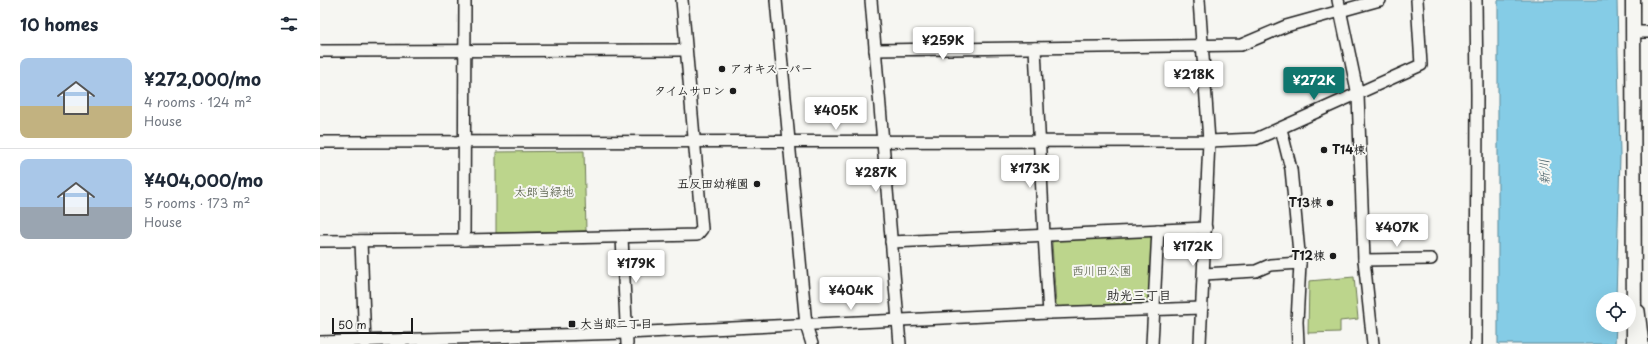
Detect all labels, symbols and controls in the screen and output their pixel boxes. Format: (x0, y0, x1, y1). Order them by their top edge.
text: 10 homes (20, 11, 98, 37)
icon: filters (278, 13, 300, 35)
pin: ¥259K (915, 27, 971, 61)
text: ¥259K (922, 30, 964, 49)
place label: アオキスーパー (730, 59, 813, 77)
pin: ¥218K (1166, 61, 1222, 95)
marker: アオキスーパー (717, 64, 727, 74)
text: ¥218K (1173, 64, 1215, 83)
text: ¥272,000/mo (144, 66, 261, 92)
pin: ¥272K (1286, 67, 1342, 101)
text: ¥272K (1292, 70, 1336, 89)
icon: home (52, 74, 100, 122)
place label: タイムサロン (654, 81, 725, 99)
marker: タイムサロン (728, 86, 738, 96)
text: 4 rooms · 124 m² (144, 92, 252, 111)
pin: ¥405K (808, 97, 864, 131)
text: ¥405K (814, 100, 858, 119)
text: House (144, 111, 182, 130)
place label: T14棟 (1332, 140, 1365, 158)
marker: T14棟 (1319, 145, 1329, 155)
pin: ¥173K (1002, 155, 1058, 189)
text: ¥173K (1010, 158, 1050, 177)
pin: ¥287K (848, 159, 904, 193)
water label: 新川 (1534, 159, 1553, 185)
text: ¥287K (855, 162, 897, 181)
text: ¥404,000/mo (144, 167, 263, 193)
place label: 五反田幼稚園 (677, 174, 749, 192)
icon: home (52, 175, 100, 223)
marker: 五反田幼稚園 (752, 179, 762, 189)
park label: 太郎当緑地 (514, 182, 574, 200)
text: 5 rooms · 173 m² (144, 193, 250, 212)
place label: T13棟 (1289, 193, 1322, 211)
marker: T13棟 (1325, 198, 1335, 208)
text: House (144, 212, 182, 231)
pin: ¥407K (1369, 214, 1425, 248)
text: ¥407K (1375, 217, 1419, 236)
pin: ¥172K (1165, 233, 1221, 267)
text: ¥172K (1173, 236, 1213, 255)
place label: T12棟 (1291, 246, 1325, 264)
pin: ¥179K (608, 250, 664, 284)
marker: T12棟 (1328, 251, 1338, 261)
text: ¥179K (617, 253, 655, 272)
park label: 西川田公園 (1072, 261, 1132, 279)
pin: ¥404K (823, 277, 879, 311)
text: ¥404K (828, 280, 874, 299)
district label: 助光三丁目 (1106, 285, 1172, 304)
map controls (1596, 292, 1636, 332)
button: locate (1596, 292, 1636, 332)
place label: 大当郎二丁目 (580, 314, 652, 332)
scale bar (332, 316, 413, 335)
text: 50 m (338, 316, 367, 333)
marker: 大当郎二丁目 (567, 319, 577, 329)

